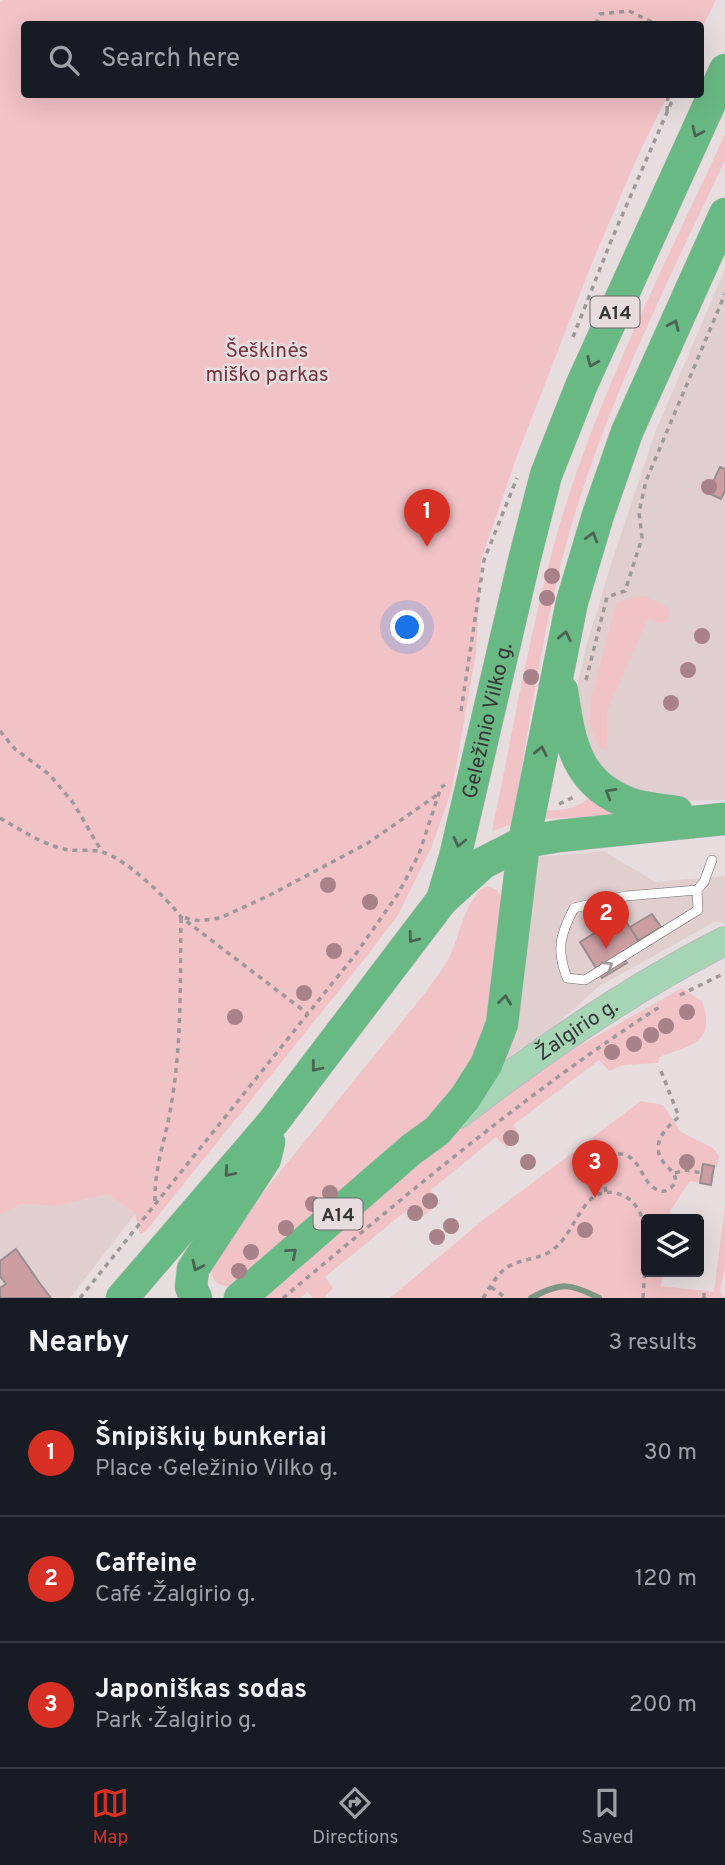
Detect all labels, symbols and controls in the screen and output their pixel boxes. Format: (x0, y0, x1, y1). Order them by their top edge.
search box (21, 21, 704, 98)
icon: search (45, 41, 83, 79)
text: Search here (101, 43, 240, 76)
one-way arrow (691, 125, 705, 137)
road number: A14 (590, 296, 640, 328)
one-way arrow (666, 320, 680, 332)
park label: Šeškinės miško parkas (205, 337, 329, 389)
one-way arrow (586, 355, 600, 367)
pin: 1 (404, 489, 450, 547)
one-way arrow (583, 531, 598, 543)
your location (390, 610, 424, 644)
one-way arrow (557, 630, 572, 642)
street label: Geležinio Vilko g. (457, 640, 520, 802)
one-way arrow (533, 745, 548, 757)
one-way arrow (605, 788, 618, 801)
one-way arrow (452, 836, 467, 848)
pin: 2 (583, 891, 629, 949)
one-way arrow (409, 931, 422, 943)
one-way arrow (601, 962, 614, 975)
street label: Žalgirio g. (530, 993, 624, 1068)
one-way arrow (497, 994, 512, 1006)
one-way arrow (311, 1059, 324, 1071)
pin: 3 (572, 1140, 618, 1198)
one-way arrow (225, 1164, 237, 1177)
road number: A14 (314, 1198, 362, 1230)
map controls (641, 1214, 704, 1277)
button: layers (641, 1214, 704, 1277)
one-way arrow (284, 1249, 297, 1261)
one-way arrow (192, 1259, 206, 1271)
text: Nearby (28, 1325, 129, 1362)
text: 3 results (608, 1329, 697, 1358)
text: Šnipiškių bunkeriai (95, 1422, 327, 1455)
text: 1 (46, 1439, 56, 1468)
text: 30 m (644, 1439, 697, 1468)
text: Place · Geležinio Vilko g. (95, 1455, 337, 1484)
text: Caffeine (95, 1548, 197, 1581)
text: 2 (44, 1565, 58, 1594)
text: 120 m (635, 1565, 697, 1594)
text: Café · Žalgirio g. (95, 1581, 255, 1610)
text: Japoniškas sodas (95, 1674, 307, 1707)
text: 3 (44, 1691, 58, 1720)
text: 200 m (629, 1691, 697, 1720)
text: Park · Žalgirio g. (95, 1707, 256, 1736)
tab: Map (91, 1784, 129, 1850)
tab: Directions (312, 1784, 399, 1850)
tab: Saved (581, 1784, 634, 1850)

